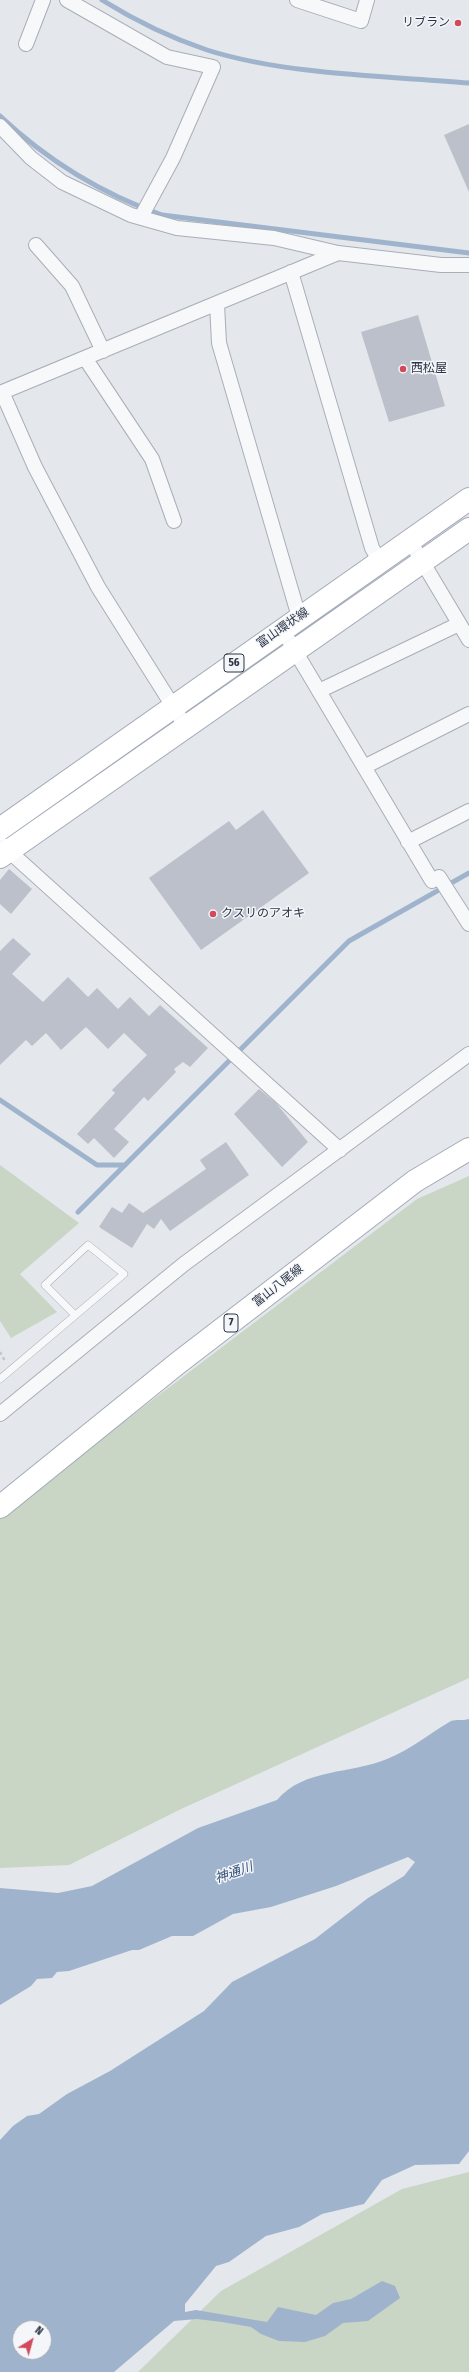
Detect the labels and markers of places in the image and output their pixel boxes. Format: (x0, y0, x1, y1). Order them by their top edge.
place label: リブラン (402, 16, 450, 30)
marker: リブラン (453, 18, 463, 28)
place label: 西松屋 (411, 362, 447, 376)
marker: 西松屋 (398, 364, 408, 374)
place label: クスリのアオキ (221, 907, 305, 921)
marker: クスリのアオキ (208, 909, 218, 919)

